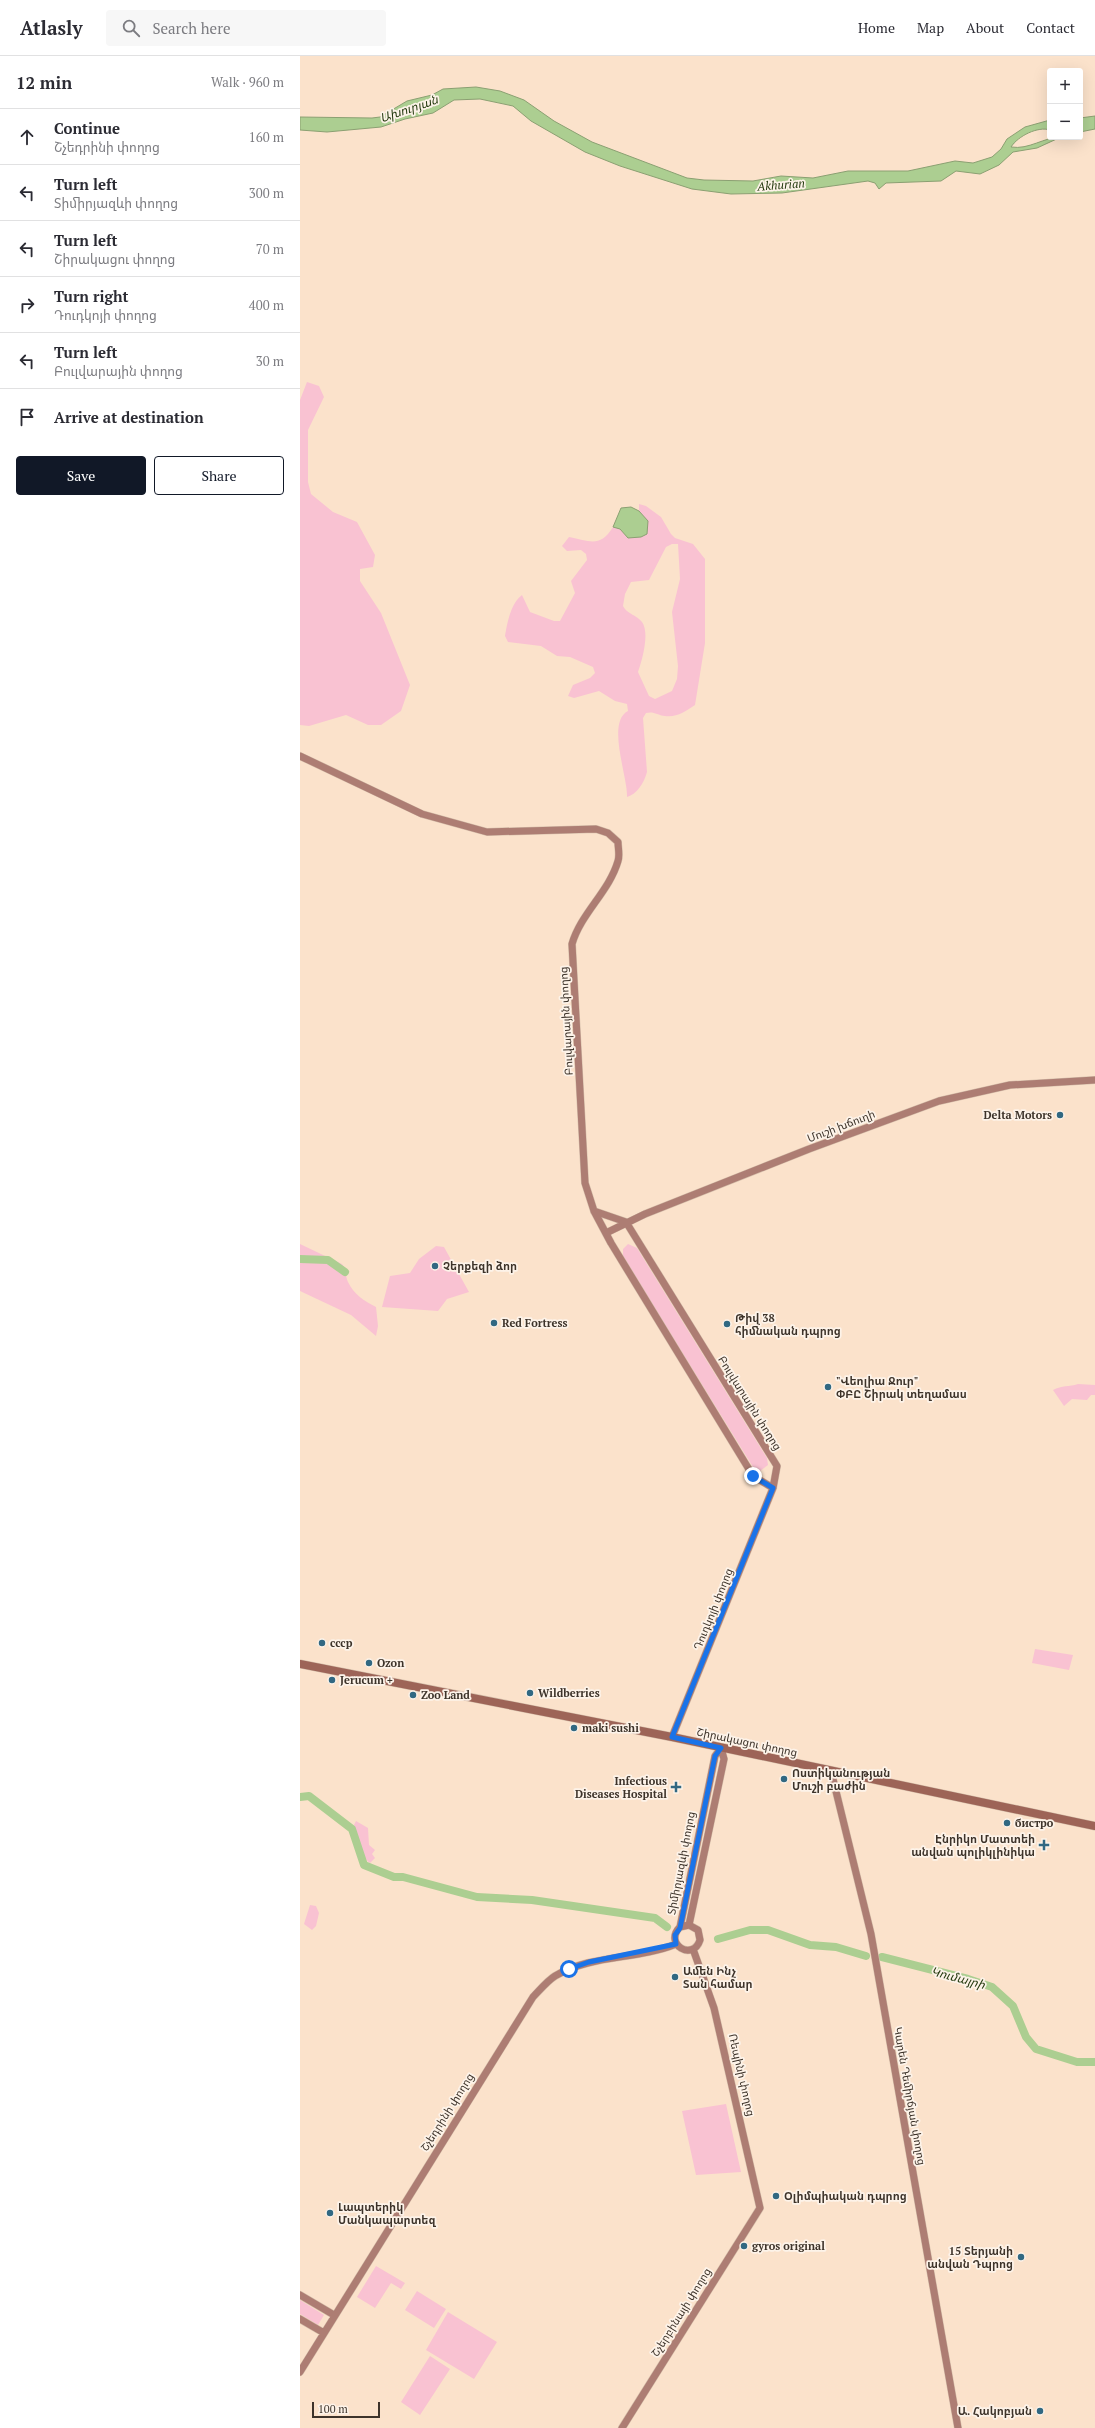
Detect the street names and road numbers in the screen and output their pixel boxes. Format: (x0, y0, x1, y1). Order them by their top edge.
street label: Բուլվարային փողոց (556, 966, 576, 1076)
street label: Մուշի խճուղի (805, 1107, 877, 1145)
street label: Բուլվարային փողոց (715, 1353, 785, 1453)
street label: Դուդկոյի փողոց (690, 1566, 736, 1652)
street label: Շիրակացու փողոց (695, 1724, 799, 1760)
street label: Տիմիրյազևի փողոց (664, 1810, 698, 1916)
street label: Կարեն Դեմիրճյան փողոց (891, 2026, 929, 2166)
street label: Ռեպինի փողոց (726, 2032, 758, 2118)
street label: Շչեդրինի փողոց (417, 2070, 477, 2154)
street label: Շչերբինայի փողոց (648, 2265, 714, 2359)

